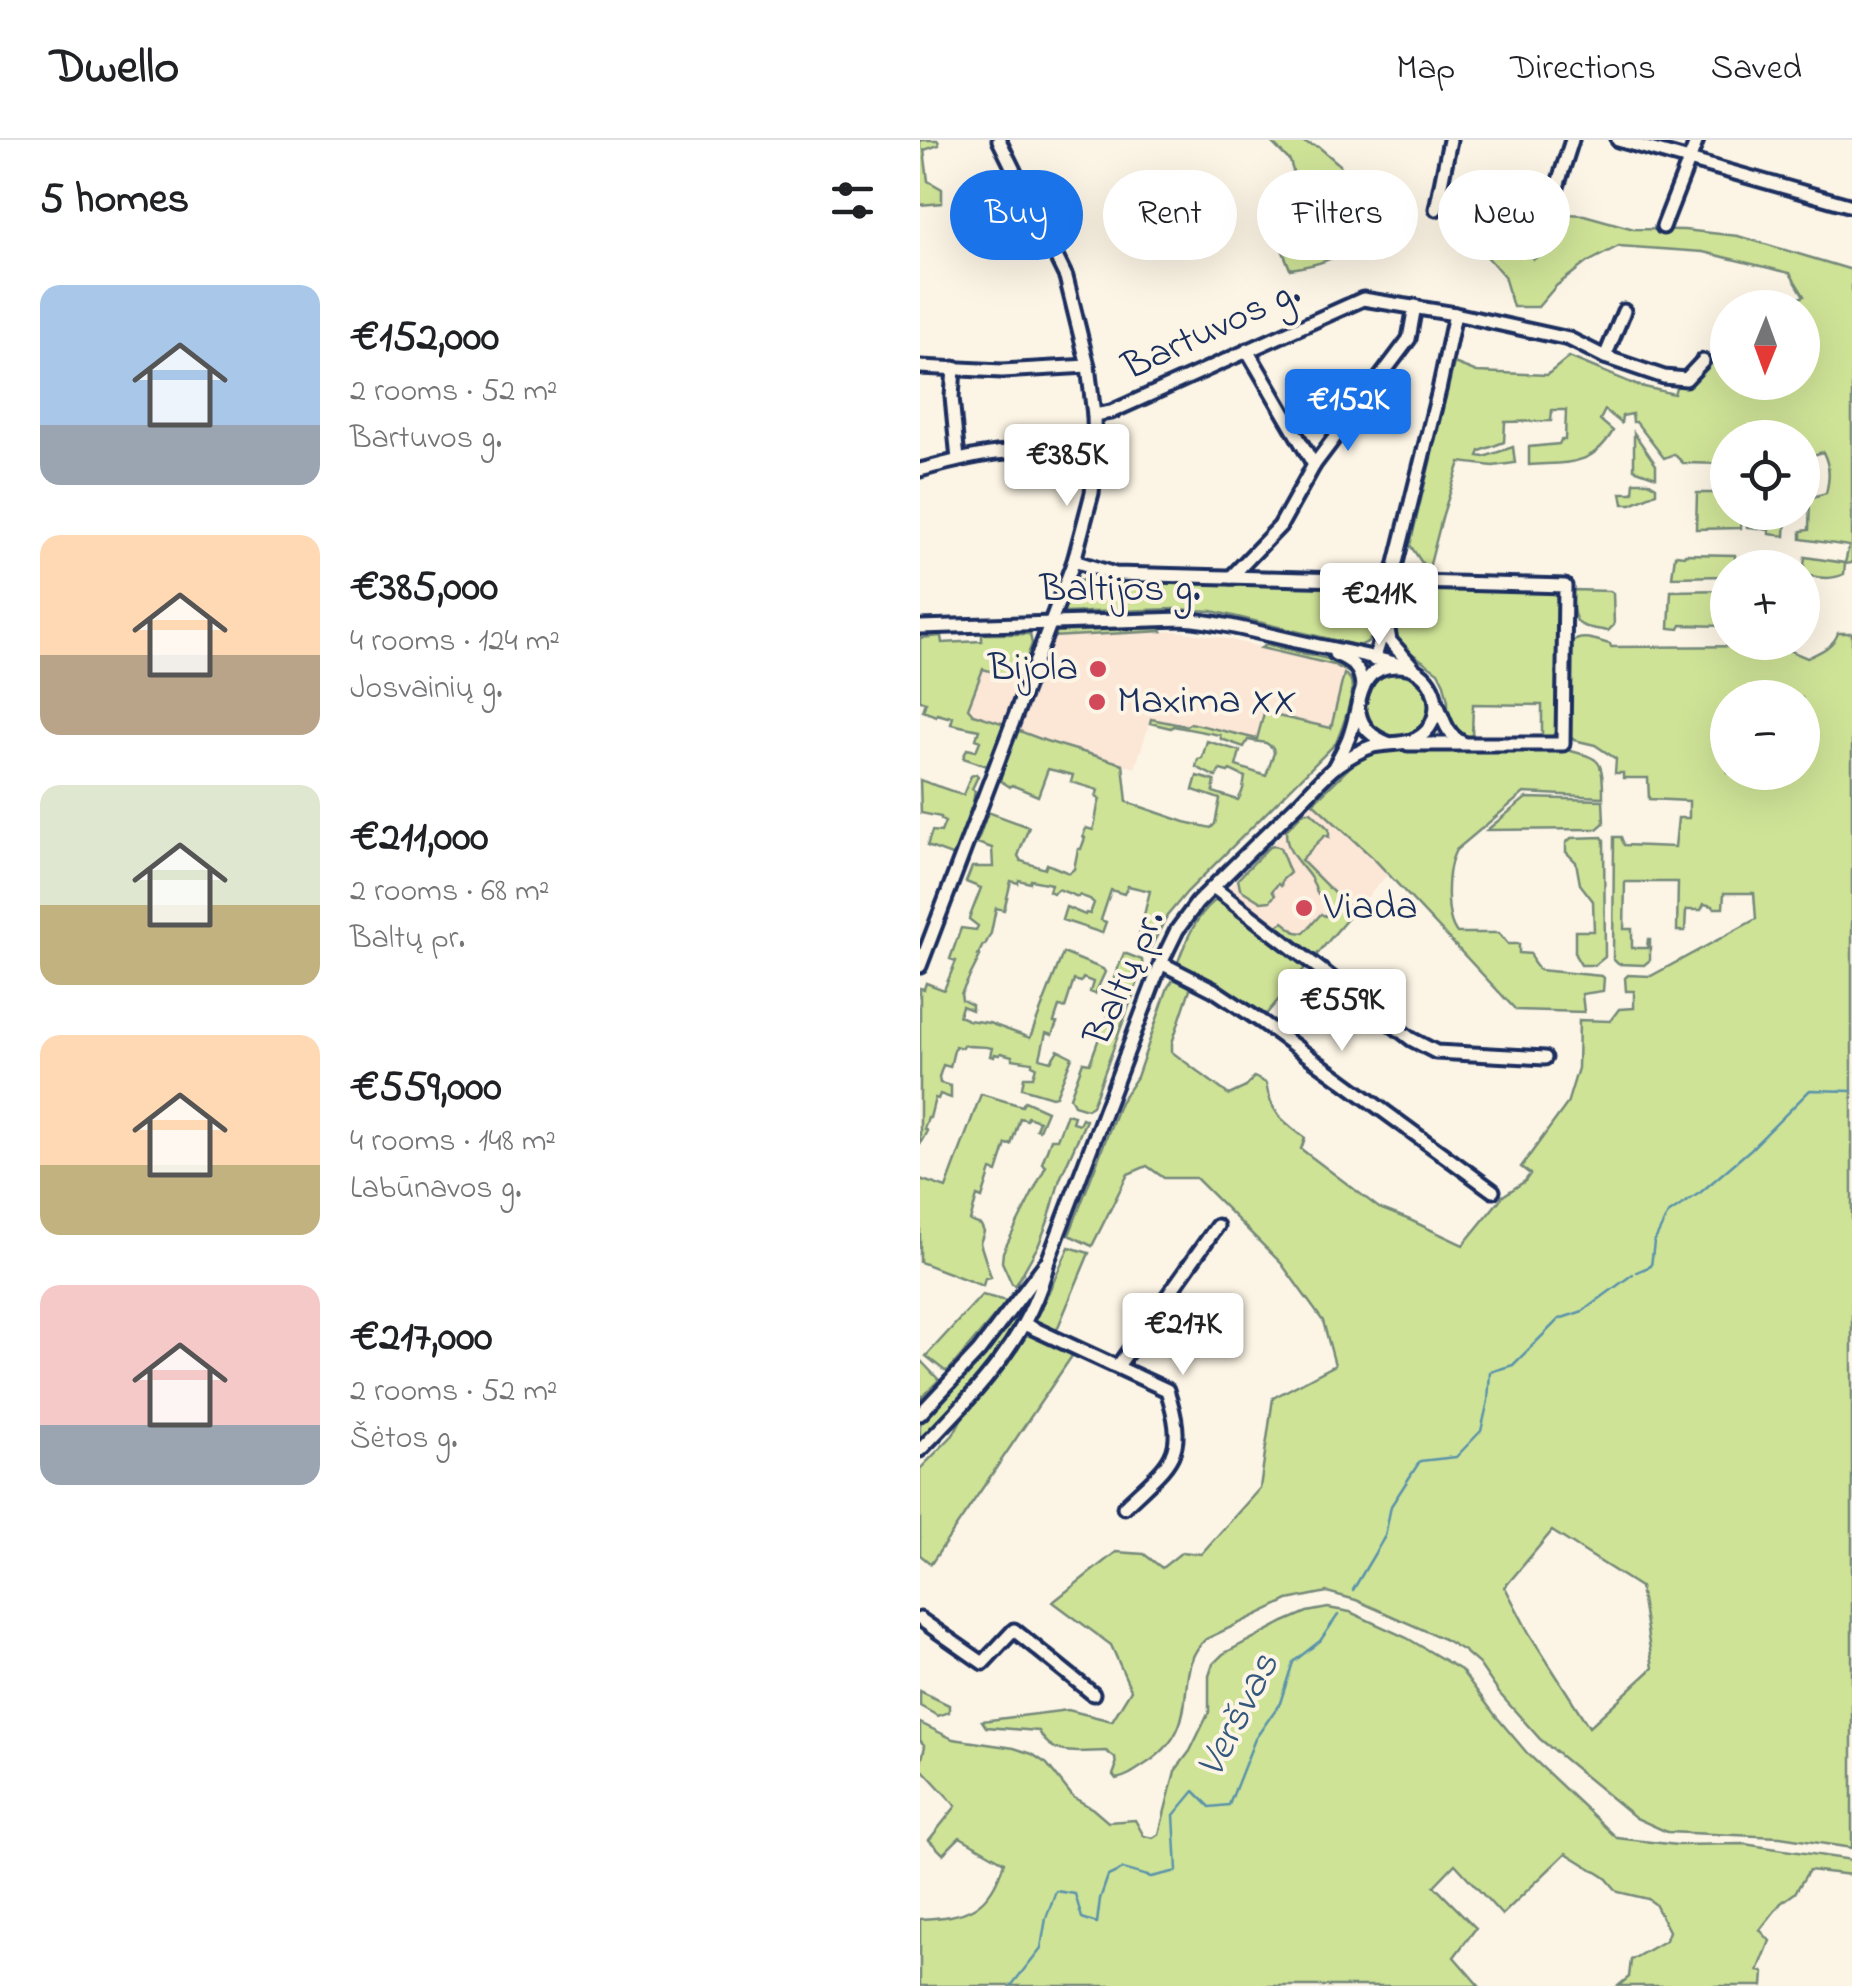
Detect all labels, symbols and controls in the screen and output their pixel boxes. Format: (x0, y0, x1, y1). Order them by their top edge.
text: Dwello (50, 34, 179, 104)
text: Map (1396, 44, 1455, 95)
text: Directions (1510, 44, 1656, 95)
text: Saved (1711, 44, 1802, 95)
text: 5 homes (40, 170, 189, 231)
chip: Buy (950, 170, 1083, 260)
chip: Rent (1103, 170, 1237, 260)
chip: Filters (1257, 170, 1418, 260)
chip: New (1438, 170, 1570, 260)
icon: filters (825, 173, 880, 228)
street label: Bartuvos g. (1113, 264, 1311, 398)
north arrow (1710, 290, 1820, 400)
map controls (1710, 290, 1820, 790)
text: €152,000 (350, 308, 499, 369)
icon: home (120, 325, 240, 445)
text: 2 rooms · 52 m² (350, 369, 558, 416)
pin: €152K (1278, 369, 1418, 454)
text: €152K (1307, 378, 1389, 425)
text: Bartuvos g. (350, 416, 502, 463)
button: locate (1710, 420, 1820, 530)
pin: €385K (997, 424, 1137, 509)
text: €385K (1026, 433, 1108, 480)
button: + (1710, 550, 1820, 660)
text: €385,000 (350, 558, 498, 619)
street label: Baltijos g. (1038, 561, 1201, 620)
pin: €211K (1309, 563, 1449, 648)
text: €211K (1342, 572, 1416, 619)
icon: home (120, 575, 240, 695)
text: 4 rooms · 124 m² (350, 619, 560, 666)
place label: Bijola (987, 640, 1078, 699)
marker: Bijola (1087, 658, 1109, 680)
text: Josvainių g. (350, 666, 503, 713)
place label: Maxima XX (1117, 673, 1297, 732)
button: − (1710, 680, 1820, 790)
marker: Maxima XX (1086, 691, 1108, 713)
text: €211,000 (350, 808, 489, 869)
icon: home (120, 825, 240, 945)
text: 2 rooms · 68 m² (350, 869, 549, 916)
place label: Viada (1323, 879, 1418, 938)
marker: Viada (1293, 897, 1315, 919)
street label: Baltų pr. (1069, 900, 1182, 1057)
text: Baltų pr. (350, 916, 465, 963)
pin: €559K (1272, 969, 1412, 1054)
text: €559K (1300, 978, 1384, 1025)
text: €559,000 (350, 1058, 502, 1119)
icon: home (120, 1075, 240, 1195)
text: 4 rooms · 148 m² (350, 1119, 556, 1166)
text: Labūnavos g. (350, 1166, 522, 1213)
pin: €217K (1113, 1293, 1253, 1378)
text: €217K (1144, 1302, 1222, 1349)
text: €217,000 (350, 1308, 492, 1369)
icon: home (120, 1325, 240, 1445)
text: 2 rooms · 52 m² (350, 1369, 558, 1416)
text: Šėtos g. (350, 1416, 458, 1463)
water label: Veršvas (1182, 1642, 1297, 1789)

